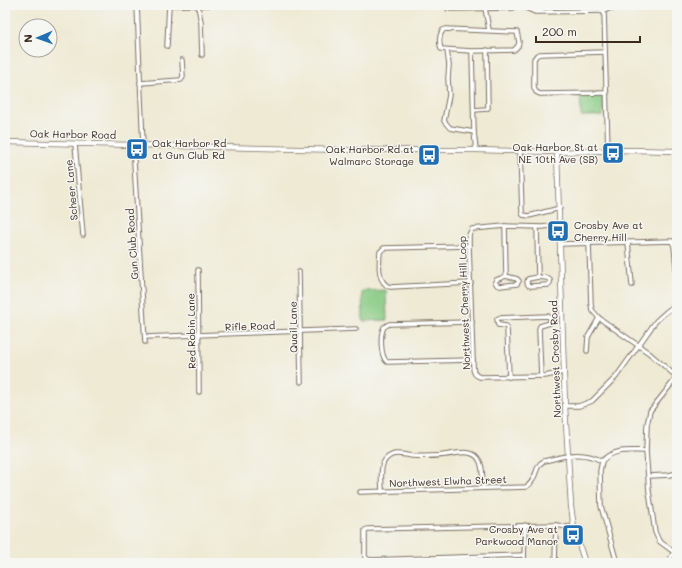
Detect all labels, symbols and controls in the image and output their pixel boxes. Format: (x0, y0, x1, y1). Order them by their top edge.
north arrow (18, 18, 58, 58)
scale bar (536, 18, 640, 44)
text: 200 m (542, 23, 577, 39)
text: N (20, 34, 35, 43)
street label: Oak Harbor Road (30, 126, 116, 142)
bus stop icon: Oak Harbor Rd at Gun Club Rd (124, 136, 150, 162)
place label: Oak Harbor Rd at Gun Club Rd (152, 136, 226, 162)
place label: Oak Harbor St at NE 10th Ave (SB) (513, 140, 598, 166)
bus stop icon: Oak Harbor St at NE 10th Ave (SB) (600, 140, 626, 166)
place label: Oak Harbor Rd at Walmarc Storage (326, 142, 414, 168)
bus stop icon: Oak Harbor Rd at Walmarc Storage (416, 142, 442, 168)
street label: Scheer Lane (61, 159, 81, 221)
street label: Gun Club Road (123, 208, 141, 280)
bus stop icon: Crosby Ave at Cherry Hill (545, 218, 571, 244)
place label: Crosby Ave at Cherry Hill (574, 218, 643, 244)
street label: Northwest Cherry Hill Loop (455, 236, 473, 370)
street label: Red Robin Lane (183, 293, 199, 369)
street label: Northwest Crosby Road (546, 300, 564, 418)
street label: Quail Lane (286, 301, 300, 353)
street label: Rifle Road (225, 318, 275, 334)
street label: Northwest Elwha Street (389, 472, 507, 490)
place label: Crosby Ave at Parkwood Manor (475, 522, 558, 548)
bus stop icon: Crosby Ave at Parkwood Manor (560, 522, 586, 548)

